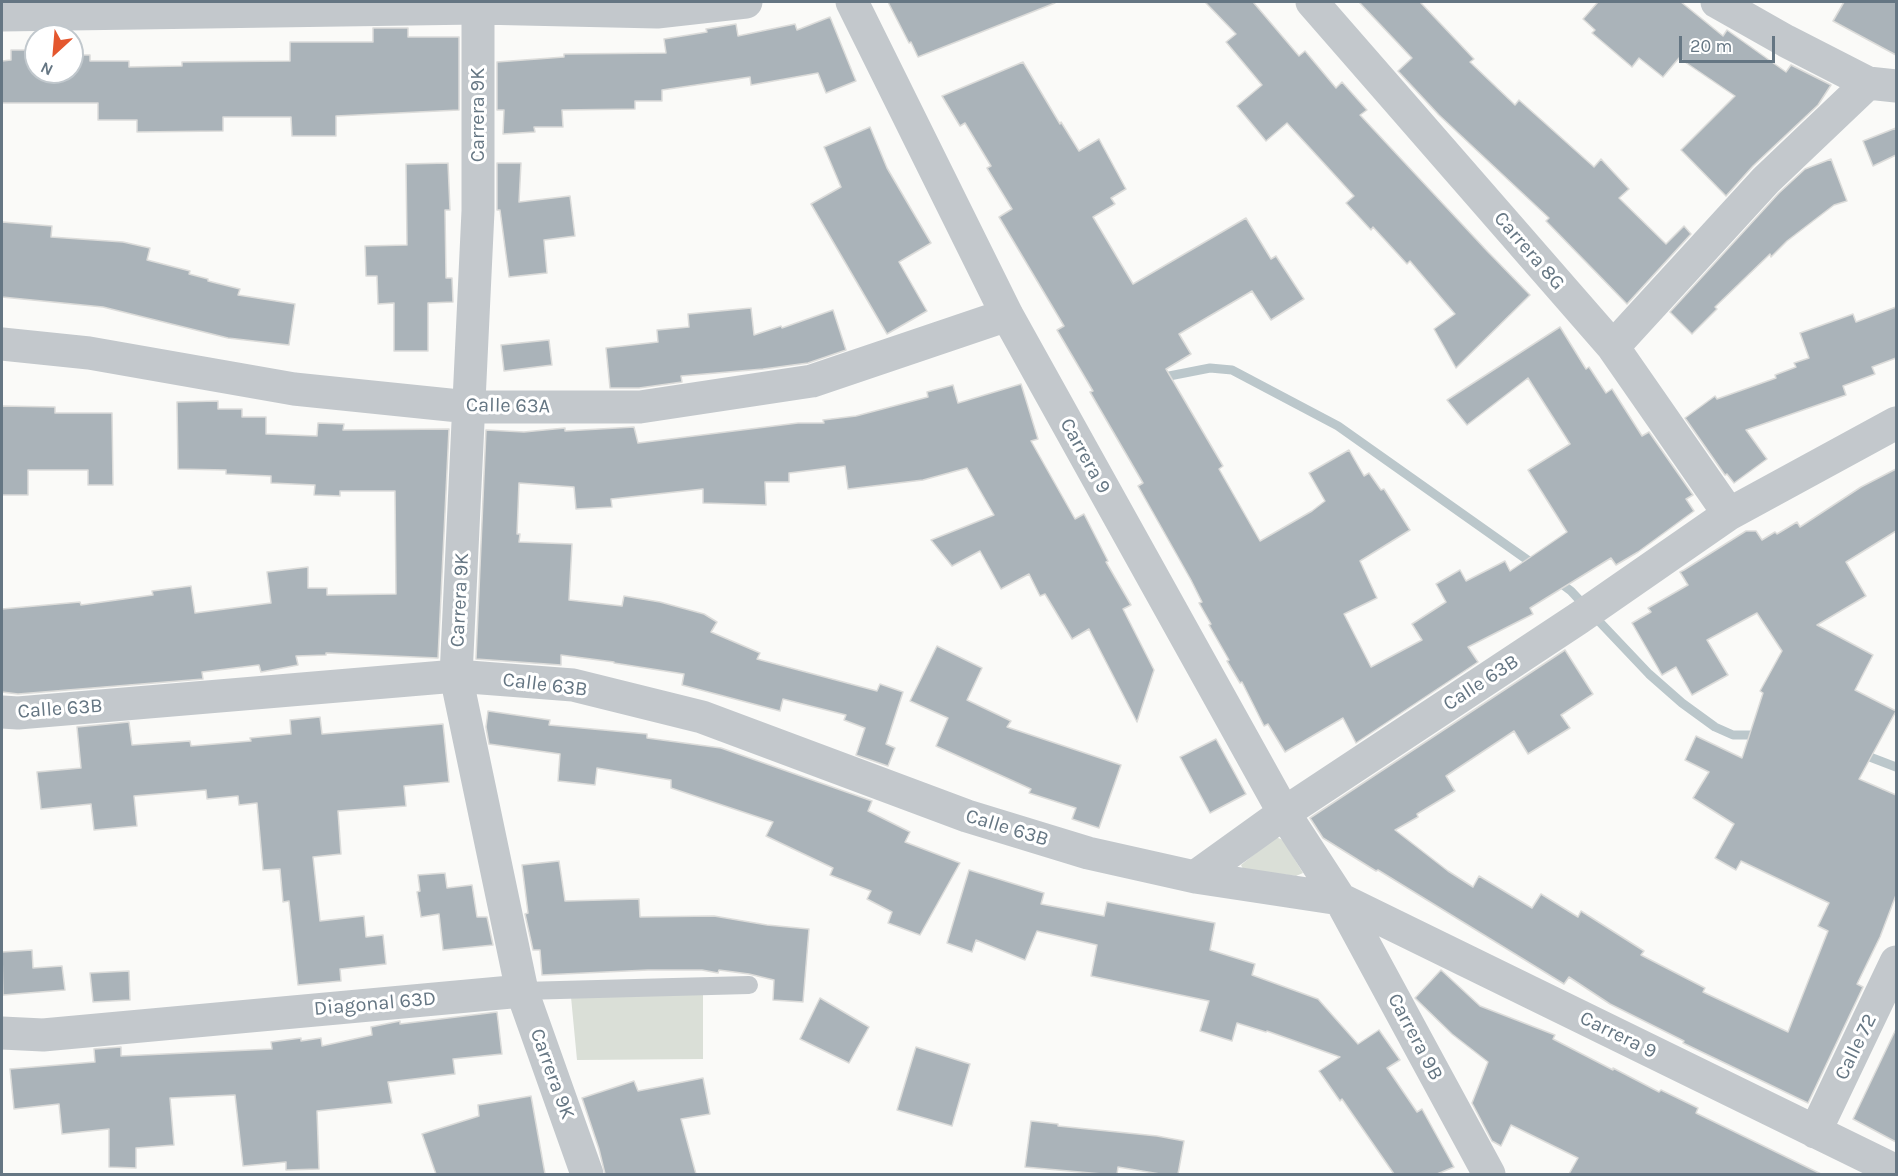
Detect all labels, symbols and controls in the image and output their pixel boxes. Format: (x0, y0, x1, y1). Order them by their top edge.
north arrow (24, 24, 84, 84)
scale bar (1682, 24, 1778, 62)
text: 20 m (1690, 35, 1732, 57)
text: N (37, 58, 56, 80)
street label: Carrera 9K (466, 68, 490, 162)
street label: Carrera 8G (1488, 207, 1570, 295)
street label: Calle 63A (466, 393, 550, 419)
street label: Carrera 9 (1054, 414, 1116, 498)
street label: Carrera 9K (446, 552, 474, 648)
street label: Calle 63B (1439, 650, 1523, 716)
street label: Calle 63B (501, 668, 589, 702)
street label: Calle 63B (17, 694, 103, 724)
street label: Calle 63B (963, 804, 1051, 852)
street label: Diagonal 63D (313, 987, 437, 1021)
street label: Carrera 9B (1382, 989, 1448, 1085)
street label: Carrera 9 (1576, 1006, 1660, 1064)
street label: Calle 72 (1830, 1010, 1882, 1084)
street label: Carrera 9K (525, 1025, 579, 1123)

